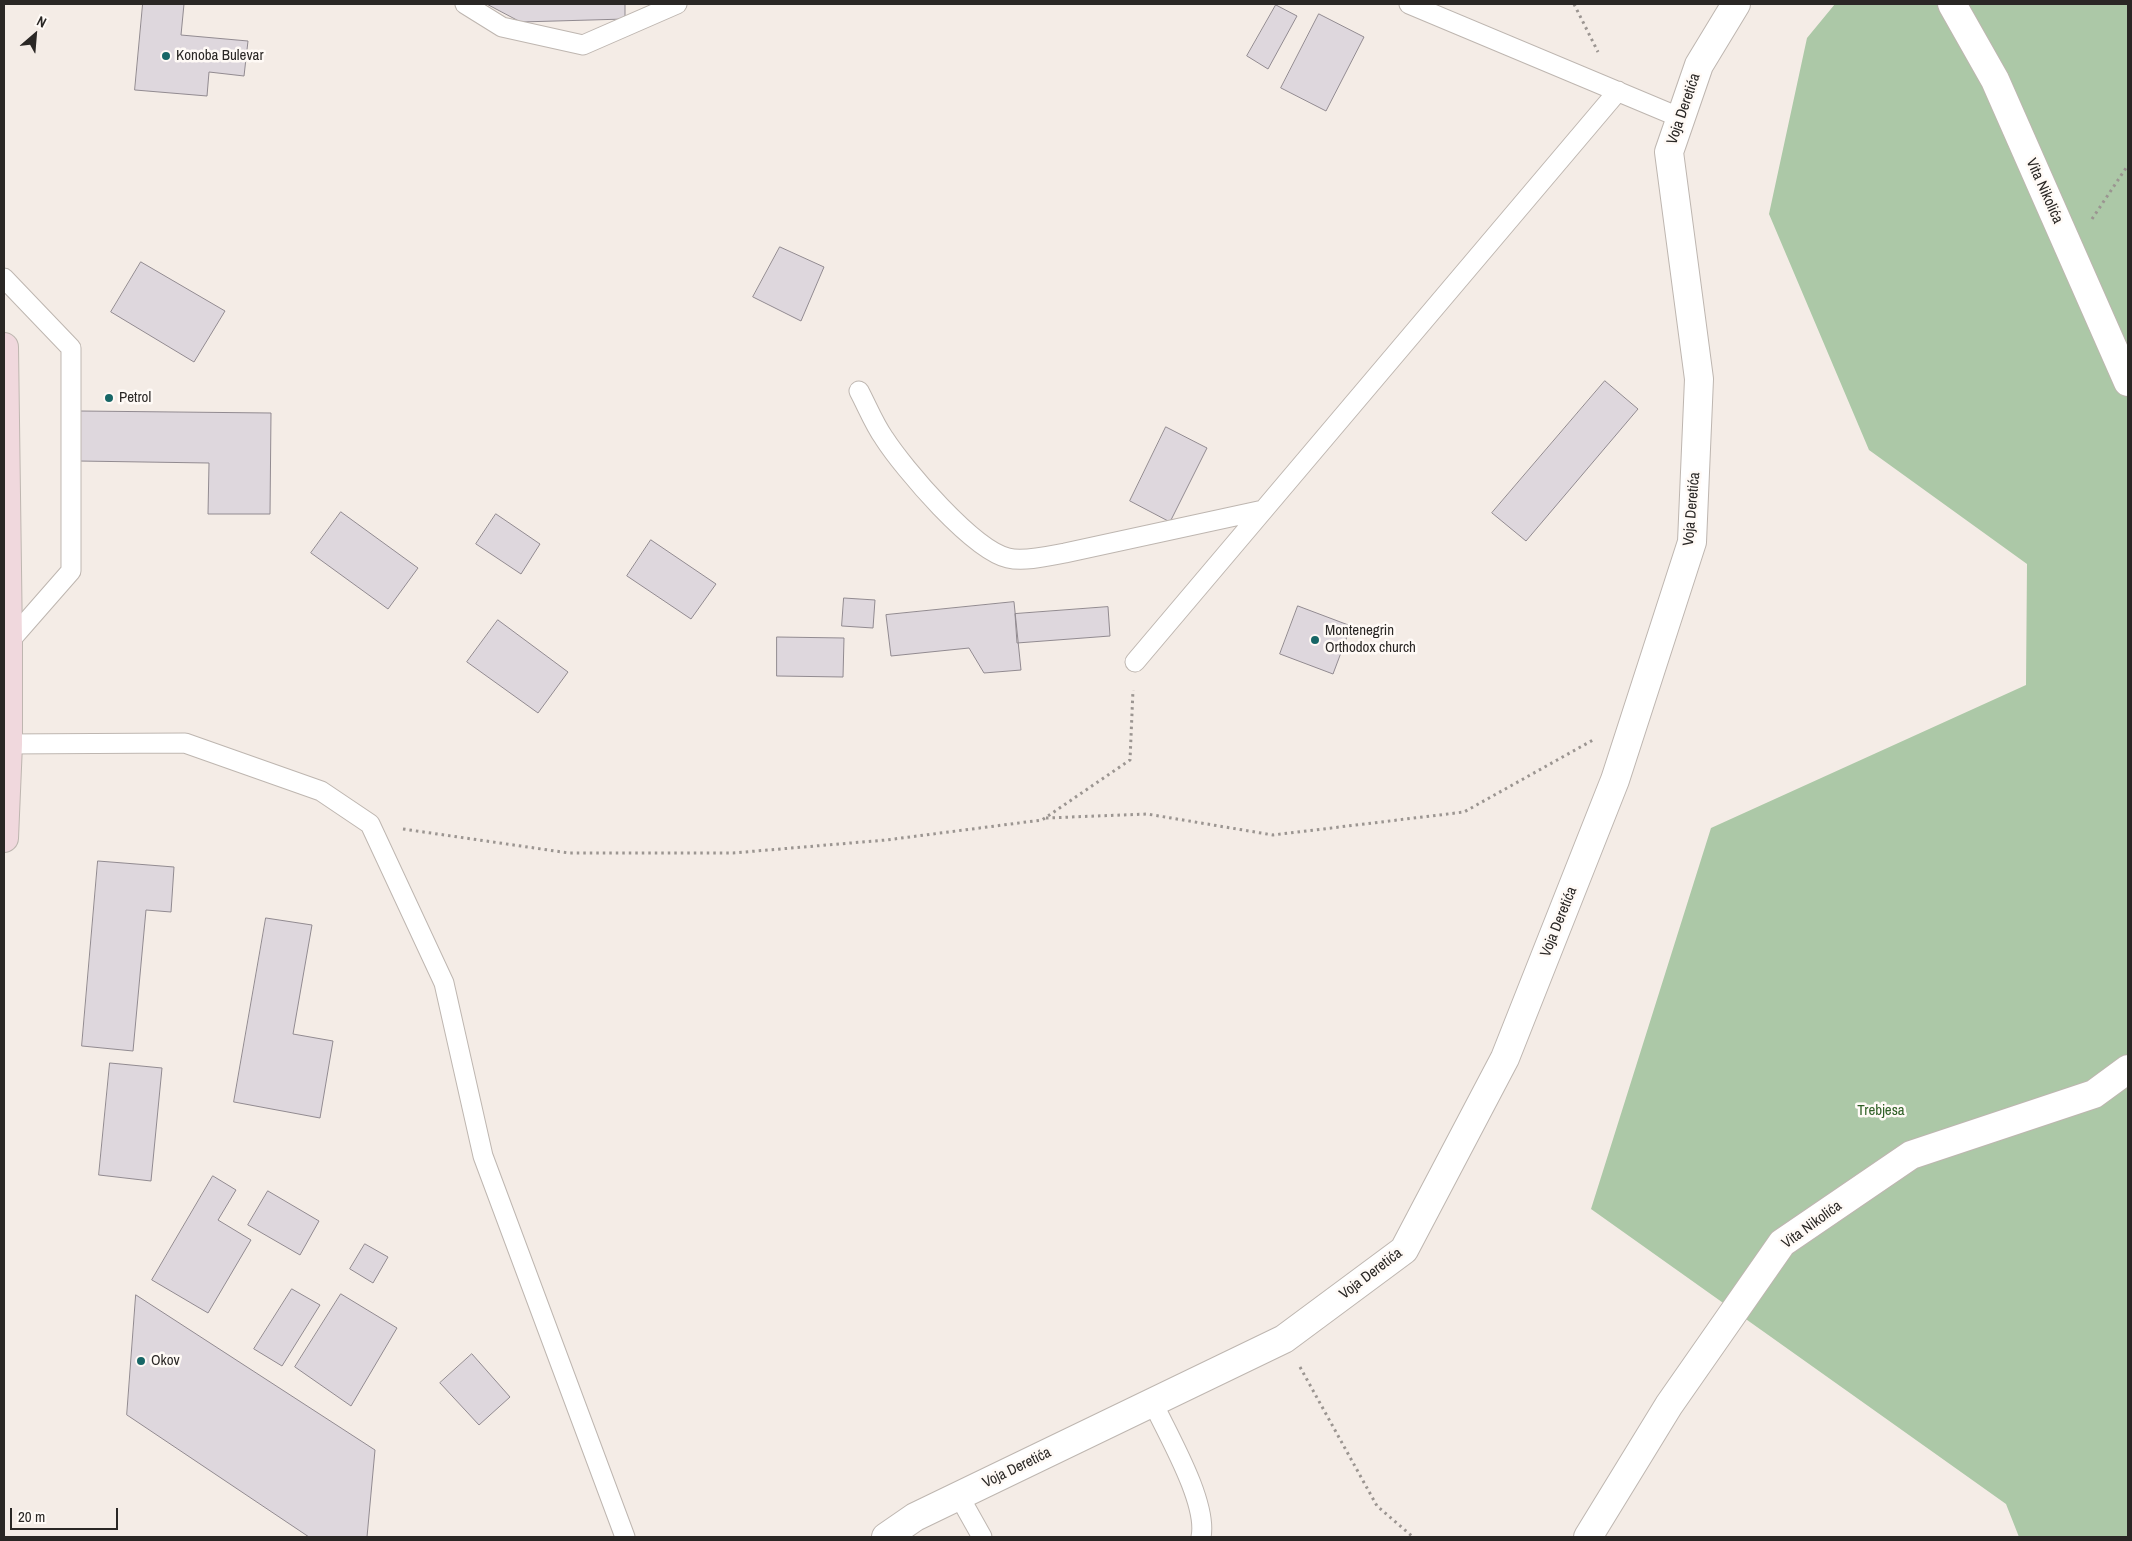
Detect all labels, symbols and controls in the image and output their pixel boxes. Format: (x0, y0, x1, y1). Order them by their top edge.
north arrow (10, 10, 60, 60)
text: N (34, 12, 50, 32)
place label: Konoba Bulevar (176, 47, 264, 65)
marker: Konoba Bulevar (160, 50, 172, 62)
street label: Voja Deretića (1663, 71, 1705, 147)
street label: Vita Nikolića (2022, 156, 2066, 226)
place label: Petrol (119, 389, 151, 407)
marker: Petrol (103, 392, 115, 404)
street label: Voja Deretića (1680, 471, 1704, 547)
place label: Montenegrin Orthodox church (1325, 622, 1416, 657)
marker: Montenegrin Orthodox church (1309, 634, 1321, 646)
street label: Voja Deretića (1537, 884, 1581, 960)
park label: Trebjesa (1857, 1102, 1905, 1120)
street label: Vita Nikolića (1779, 1197, 1845, 1253)
street label: Voja Deretića (1336, 1245, 1406, 1303)
place label: Okov (151, 1352, 180, 1370)
marker: Okov (135, 1355, 147, 1367)
street label: Voja Deretića (980, 1444, 1054, 1492)
scale bar (12, 1498, 120, 1530)
text: 20 m (18, 1506, 45, 1527)

